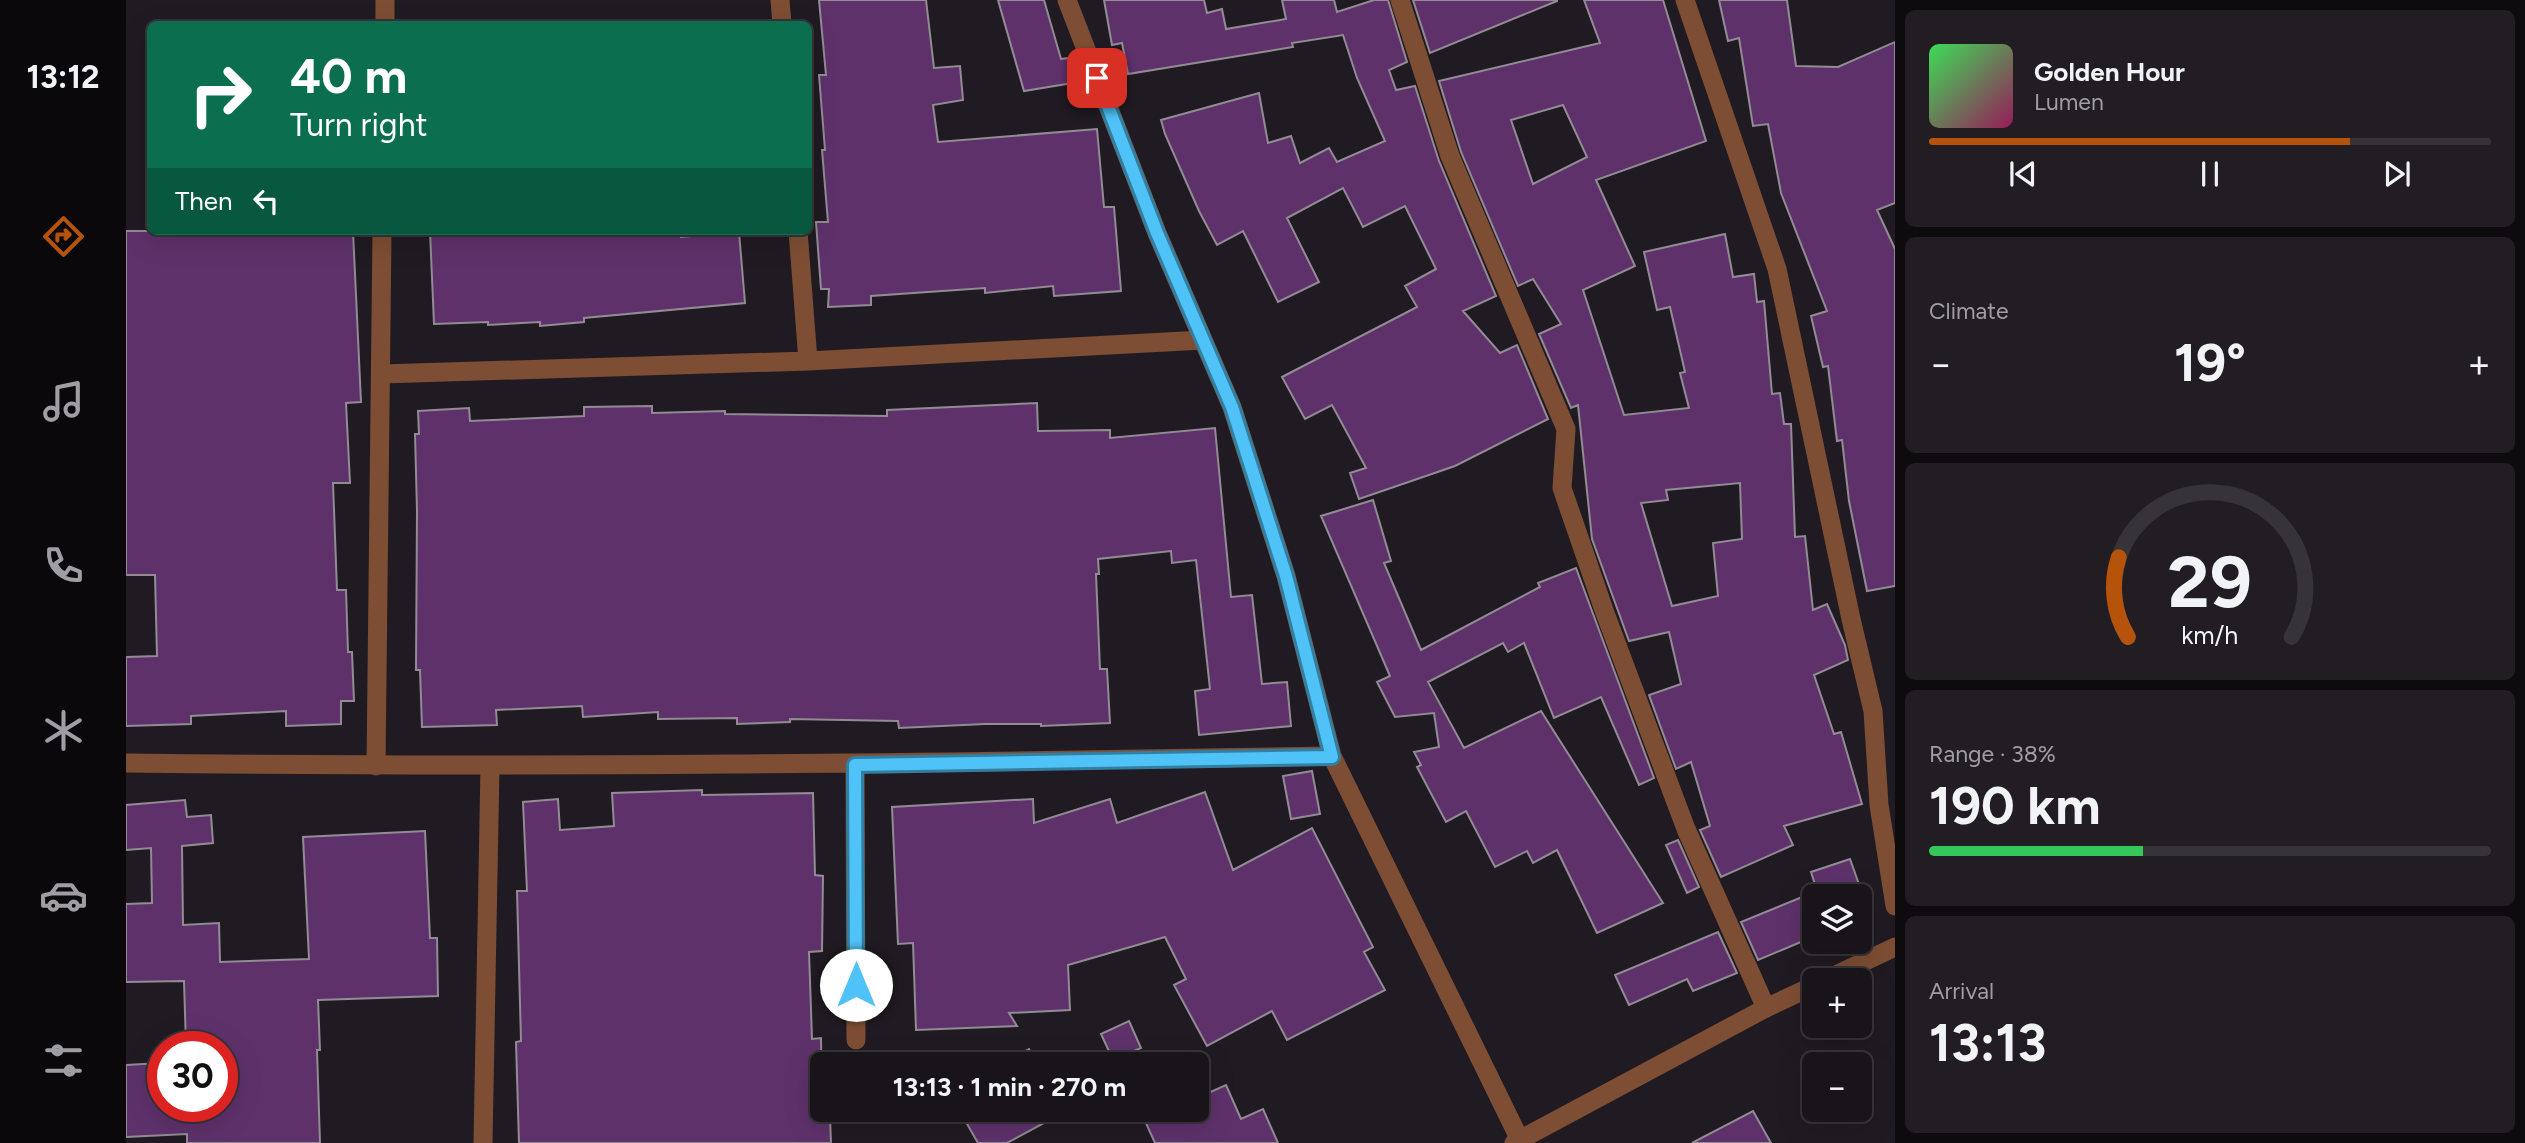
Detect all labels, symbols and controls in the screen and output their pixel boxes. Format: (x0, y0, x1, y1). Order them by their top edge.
text: 40 m (290, 46, 407, 105)
pin (1067, 48, 1127, 108)
icon: right (175, 49, 266, 140)
text: Golden Hour (2034, 56, 2185, 88)
text: 13:12 (27, 58, 99, 96)
icon: arrive (1078, 59, 1116, 97)
text: Lumen (2034, 88, 2104, 116)
text: Turn right (290, 106, 428, 144)
icon: previous (2004, 155, 2042, 193)
icon: pause (2191, 155, 2229, 193)
icon: next (2378, 155, 2416, 193)
icon: left (247, 182, 285, 220)
text: Then (175, 185, 233, 217)
icon: directions (39, 212, 88, 261)
text: Climate (1929, 297, 2008, 325)
text: 19° (2174, 332, 2246, 394)
text: − (1929, 341, 1953, 387)
text: + (2467, 341, 2491, 387)
icon: music (39, 377, 88, 426)
text: 29 (2168, 539, 2252, 626)
icon: phone (39, 541, 88, 590)
text: km/h (2181, 620, 2239, 650)
icon: climate (39, 706, 88, 755)
text: Range · 38% (1929, 740, 2056, 768)
text: 190 km (1929, 775, 2101, 837)
icon: car (39, 871, 88, 920)
map controls (1802, 884, 1872, 1122)
button: layers (1802, 884, 1872, 954)
position arrow (819, 948, 893, 1022)
button: + (1802, 968, 1872, 1038)
text: Arrival (1929, 977, 1994, 1005)
text: 13:13 (1929, 1012, 2046, 1074)
speed limit sign: 30 (147, 1031, 238, 1122)
icon: filters (39, 1036, 88, 1085)
button: − (1802, 1052, 1872, 1122)
text: 13:13 · 1 min · 270 m (893, 1071, 1126, 1103)

